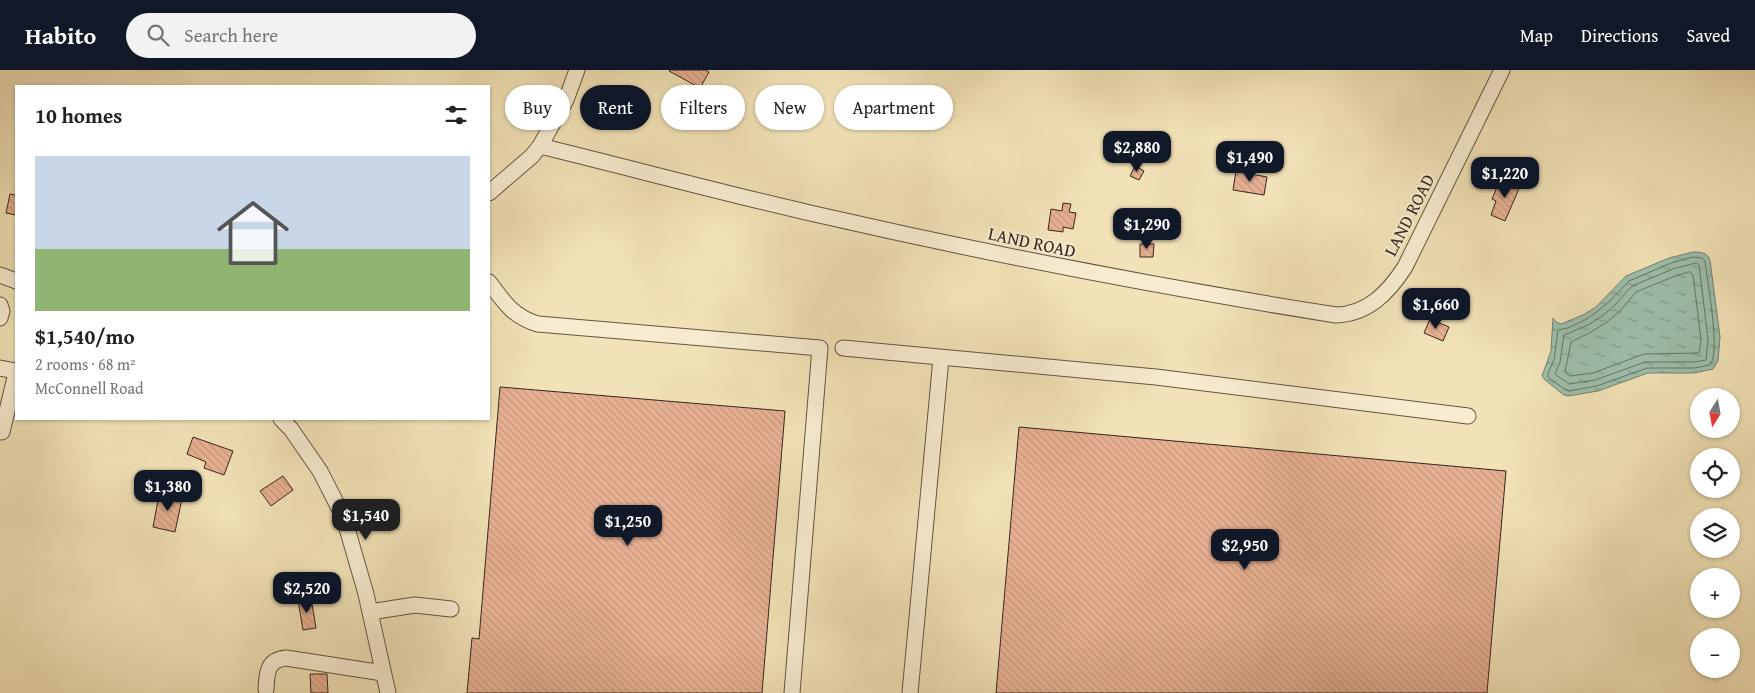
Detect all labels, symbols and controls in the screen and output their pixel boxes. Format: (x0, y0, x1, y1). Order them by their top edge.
search box (126, 13, 476, 58)
text: Habito (25, 18, 96, 53)
icon: search (144, 21, 172, 49)
text: Search here (184, 21, 278, 49)
text: Map (1520, 22, 1553, 49)
text: Directions (1581, 22, 1658, 49)
text: Saved (1686, 22, 1730, 49)
chip: Buy (505, 85, 570, 130)
chip: Rent (580, 85, 651, 130)
chip: Filters (661, 85, 745, 130)
chip: New (755, 85, 824, 130)
chip: Apartment (834, 85, 953, 130)
text: 10 homes (35, 100, 122, 131)
icon: filters (442, 101, 470, 129)
pin: $2,880 (1096, 131, 1178, 173)
text: $2,880 (1114, 135, 1160, 159)
pin: $1,490 (1209, 140, 1291, 183)
text: $1,490 (1227, 145, 1273, 169)
pin: $1,220 (1464, 156, 1546, 199)
text: $1,220 (1482, 161, 1528, 185)
street label: LAND ROAD (1377, 169, 1441, 261)
icon: home (208, 188, 298, 278)
pin: $1,290 (1106, 208, 1188, 250)
text: $1,290 (1124, 212, 1170, 236)
street label: LAND ROAD (986, 220, 1078, 264)
pin: $1,660 (1395, 288, 1477, 330)
text: $1,660 (1413, 292, 1459, 316)
text: $1,540/mo (35, 321, 135, 352)
text: 2 rooms · 68 m² (35, 352, 135, 376)
text: McConnell Road (35, 376, 144, 400)
north arrow (1690, 388, 1740, 438)
map controls (1690, 388, 1740, 678)
button: locate (1690, 448, 1740, 498)
pin: $1,380 (127, 470, 209, 512)
text: $1,380 (145, 474, 191, 498)
pin: $1,540 (325, 498, 407, 541)
text: $1,540 (343, 503, 389, 527)
pin: $1,250 (587, 504, 669, 547)
button: layers (1690, 508, 1740, 558)
text: $1,250 (605, 509, 651, 533)
pin: $2,950 (1204, 528, 1286, 571)
text: $2,950 (1222, 533, 1268, 557)
button: + (1690, 568, 1740, 618)
pin: $2,520 (266, 572, 348, 614)
text: $2,520 (284, 576, 330, 600)
button: − (1690, 628, 1740, 678)

